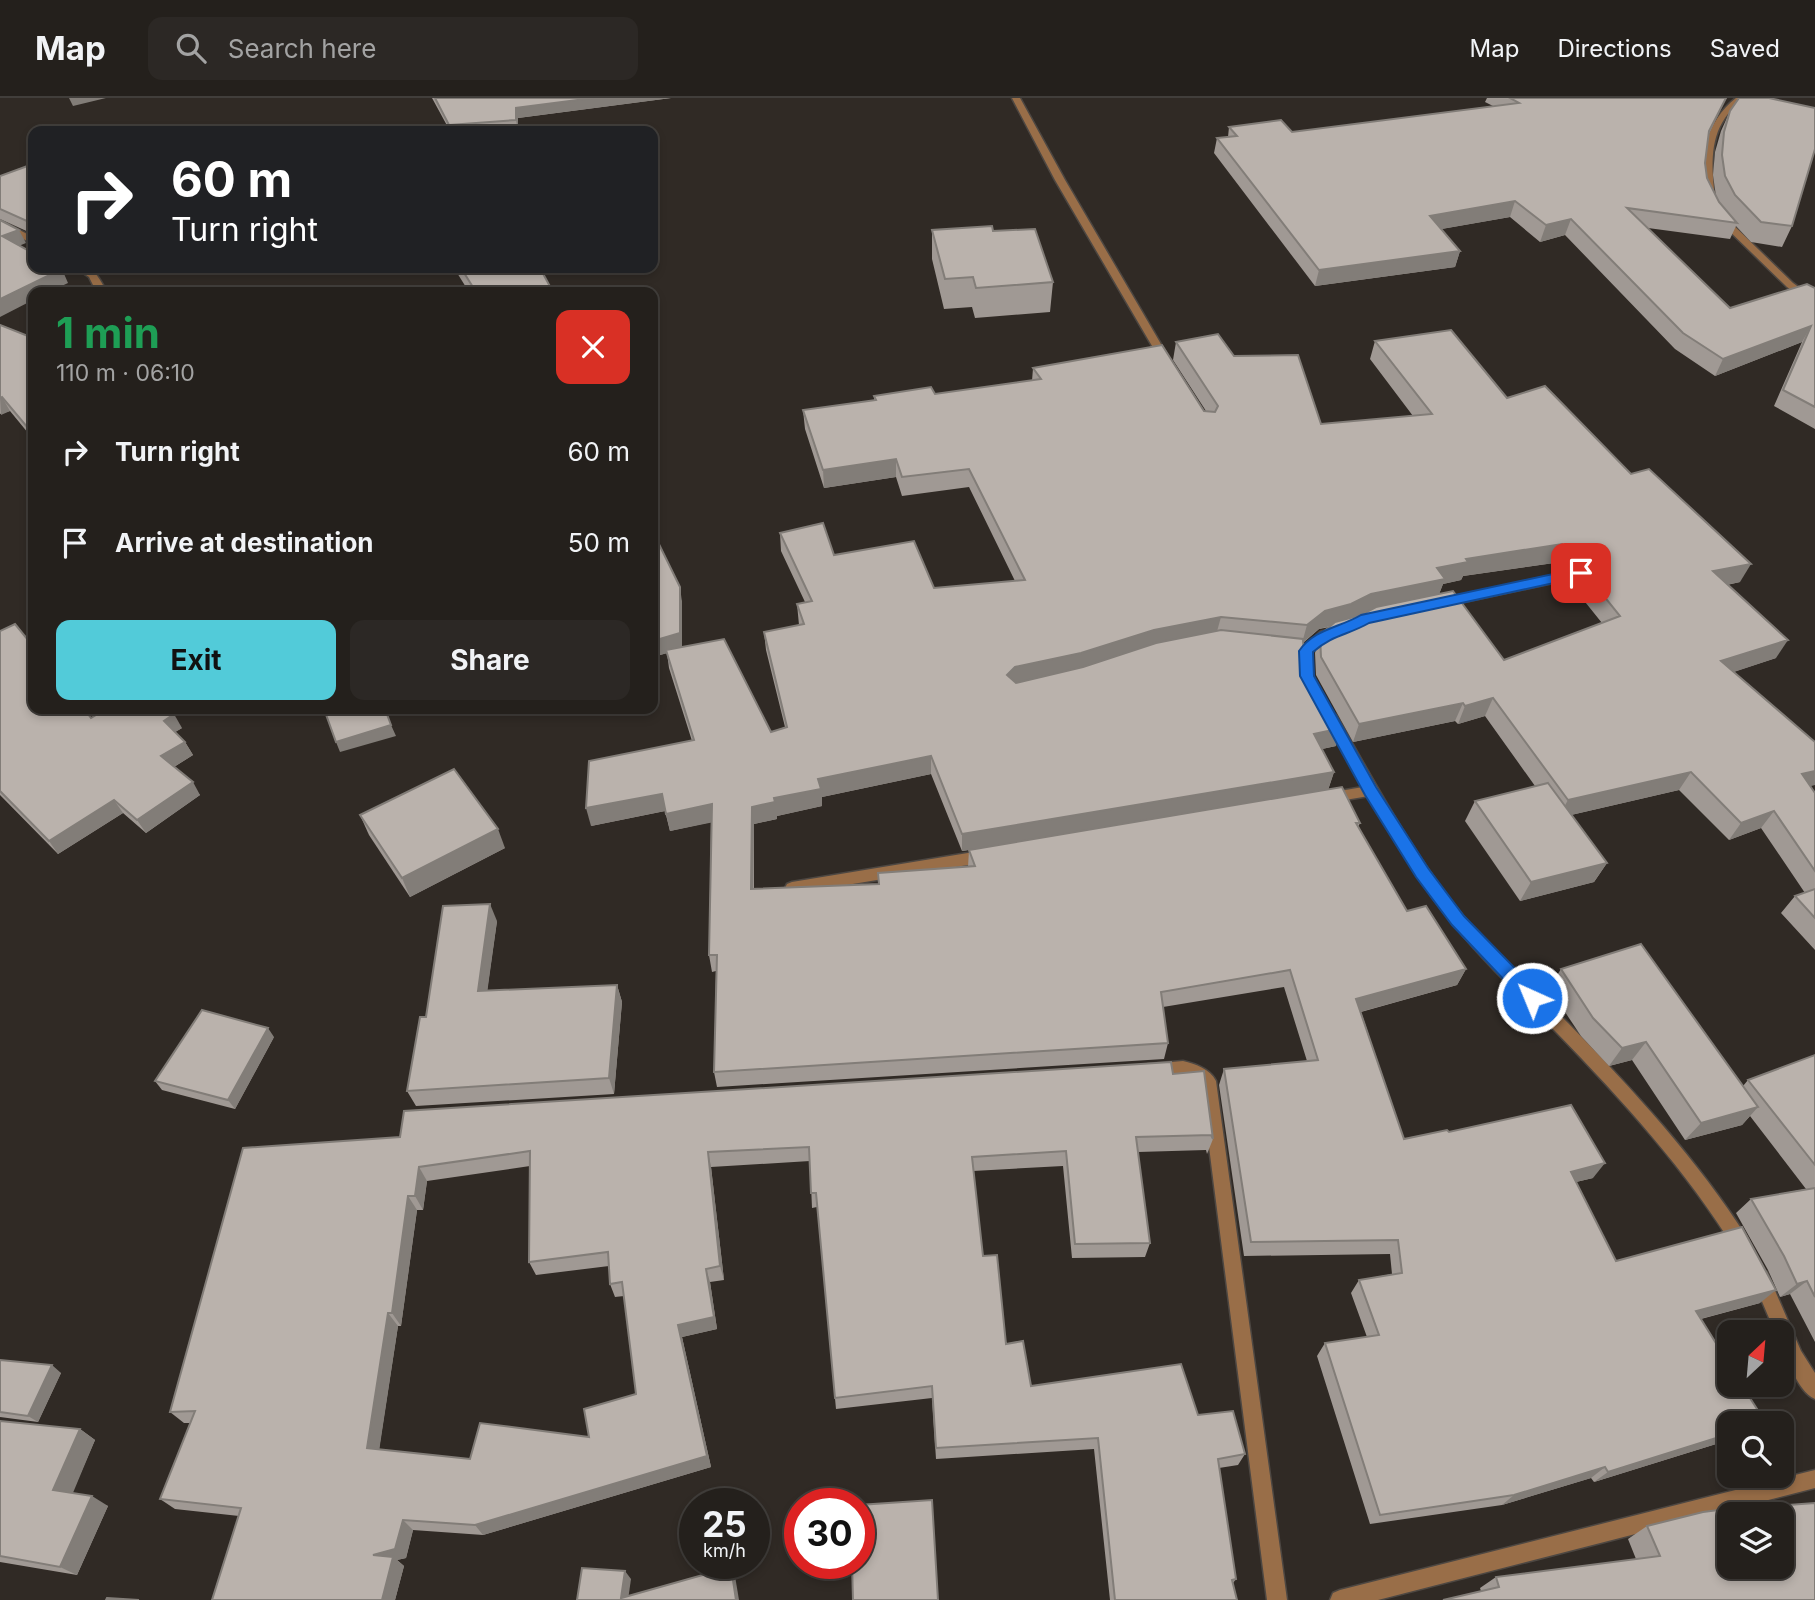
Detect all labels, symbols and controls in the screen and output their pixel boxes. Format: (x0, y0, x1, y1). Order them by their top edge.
search box (148, 17, 638, 80)
text: Map (35, 28, 106, 68)
icon: search (172, 29, 210, 67)
text: Search here (228, 33, 376, 64)
text: Map (1470, 34, 1519, 63)
text: Directions (1557, 34, 1672, 63)
text: Saved (1710, 34, 1780, 63)
text: 60 m (171, 150, 292, 209)
icon: right (56, 154, 147, 245)
text: Turn right (171, 210, 318, 249)
text: 1 min (56, 307, 160, 358)
button: close (556, 310, 630, 384)
text: 110 m · 06:10 (56, 359, 195, 387)
icon: right (56, 433, 94, 471)
text: Turn right (115, 436, 240, 467)
text: 60 m (567, 436, 630, 467)
icon: arrive (56, 524, 94, 562)
text: Arrive at destination (115, 527, 374, 558)
text: 50 m (568, 527, 630, 558)
pin (1551, 543, 1611, 603)
icon: arrive (1562, 554, 1600, 592)
button: Exit (56, 620, 336, 700)
button: Share (350, 620, 630, 700)
position arrow (1495, 961, 1569, 1035)
north arrow (1717, 1320, 1794, 1396)
map controls (1717, 1320, 1794, 1579)
button: search (1717, 1411, 1794, 1488)
speed limit sign: 30 (784, 1488, 875, 1579)
button: layers (1717, 1502, 1794, 1579)
text: 25 (702, 1503, 747, 1545)
text: km/h (703, 1540, 746, 1561)

